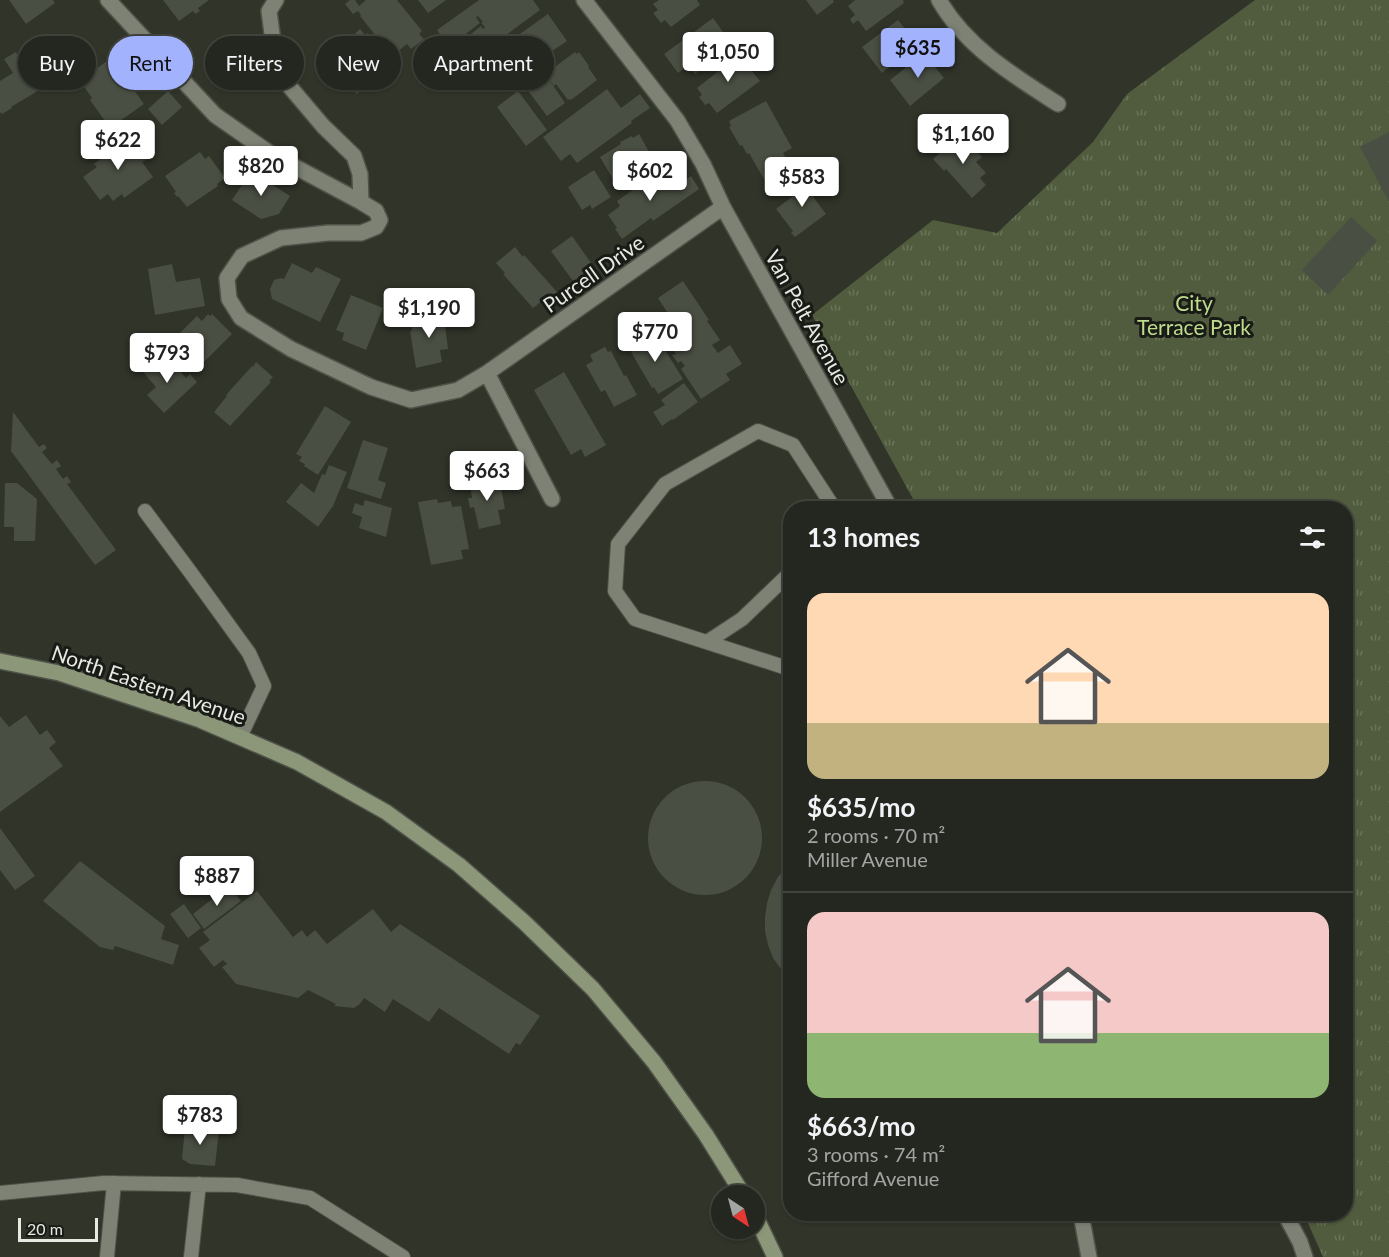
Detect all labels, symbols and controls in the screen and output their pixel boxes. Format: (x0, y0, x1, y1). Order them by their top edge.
pin: $635 (882, 28, 954, 79)
pin: $1,050 (679, 32, 777, 83)
text: $635 (895, 35, 941, 59)
chip: Buy (18, 36, 96, 90)
chip: Rent (108, 36, 193, 90)
chip: Filters (205, 36, 304, 90)
chip: New (316, 36, 401, 90)
chip: Apartment (413, 36, 554, 90)
text: $1,050 (697, 39, 759, 63)
pin: $1,160 (914, 114, 1012, 165)
pin: $622 (82, 120, 154, 171)
text: $1,160 (932, 121, 994, 145)
text: $622 (95, 127, 141, 151)
pin: $820 (225, 146, 297, 197)
pin: $602 (614, 151, 686, 202)
text: $820 (238, 153, 284, 177)
pin: $583 (766, 157, 838, 208)
text: $602 (627, 158, 673, 182)
text: $583 (779, 164, 825, 188)
street label: Purcell Drive (538, 229, 648, 317)
street label: Van Pelt Avenue (761, 245, 855, 389)
pin: $1,190 (380, 288, 478, 339)
park label: City Terrace Park (1137, 290, 1251, 339)
text: $1,190 (398, 295, 460, 319)
pin: $770 (619, 312, 691, 363)
text: $770 (632, 319, 678, 343)
pin: $793 (131, 333, 203, 384)
text: $793 (144, 340, 190, 364)
pin: $663 (451, 451, 523, 502)
text: $663 (464, 458, 510, 482)
text: 13 homes (807, 521, 920, 553)
icon: filters (1296, 521, 1329, 554)
icon: home (1014, 632, 1122, 740)
street label: North Eastern Avenue (49, 639, 249, 729)
text: $635/mo (807, 791, 915, 823)
text: 2 rooms · 70 m² (807, 823, 945, 847)
text: Miller Avenue (807, 847, 928, 871)
pin: $887 (181, 856, 253, 907)
text: $887 (194, 863, 240, 887)
icon: home (1014, 951, 1122, 1059)
pin: $783 (164, 1095, 236, 1146)
text: $783 (177, 1102, 223, 1126)
text: $663/mo (807, 1110, 915, 1142)
text: 3 rooms · 74 m² (807, 1142, 945, 1166)
text: Gifford Avenue (807, 1166, 939, 1190)
north arrow (711, 1185, 765, 1239)
map controls (711, 1185, 765, 1239)
scale bar (18, 1215, 98, 1242)
text: 20 m (27, 1219, 63, 1238)

